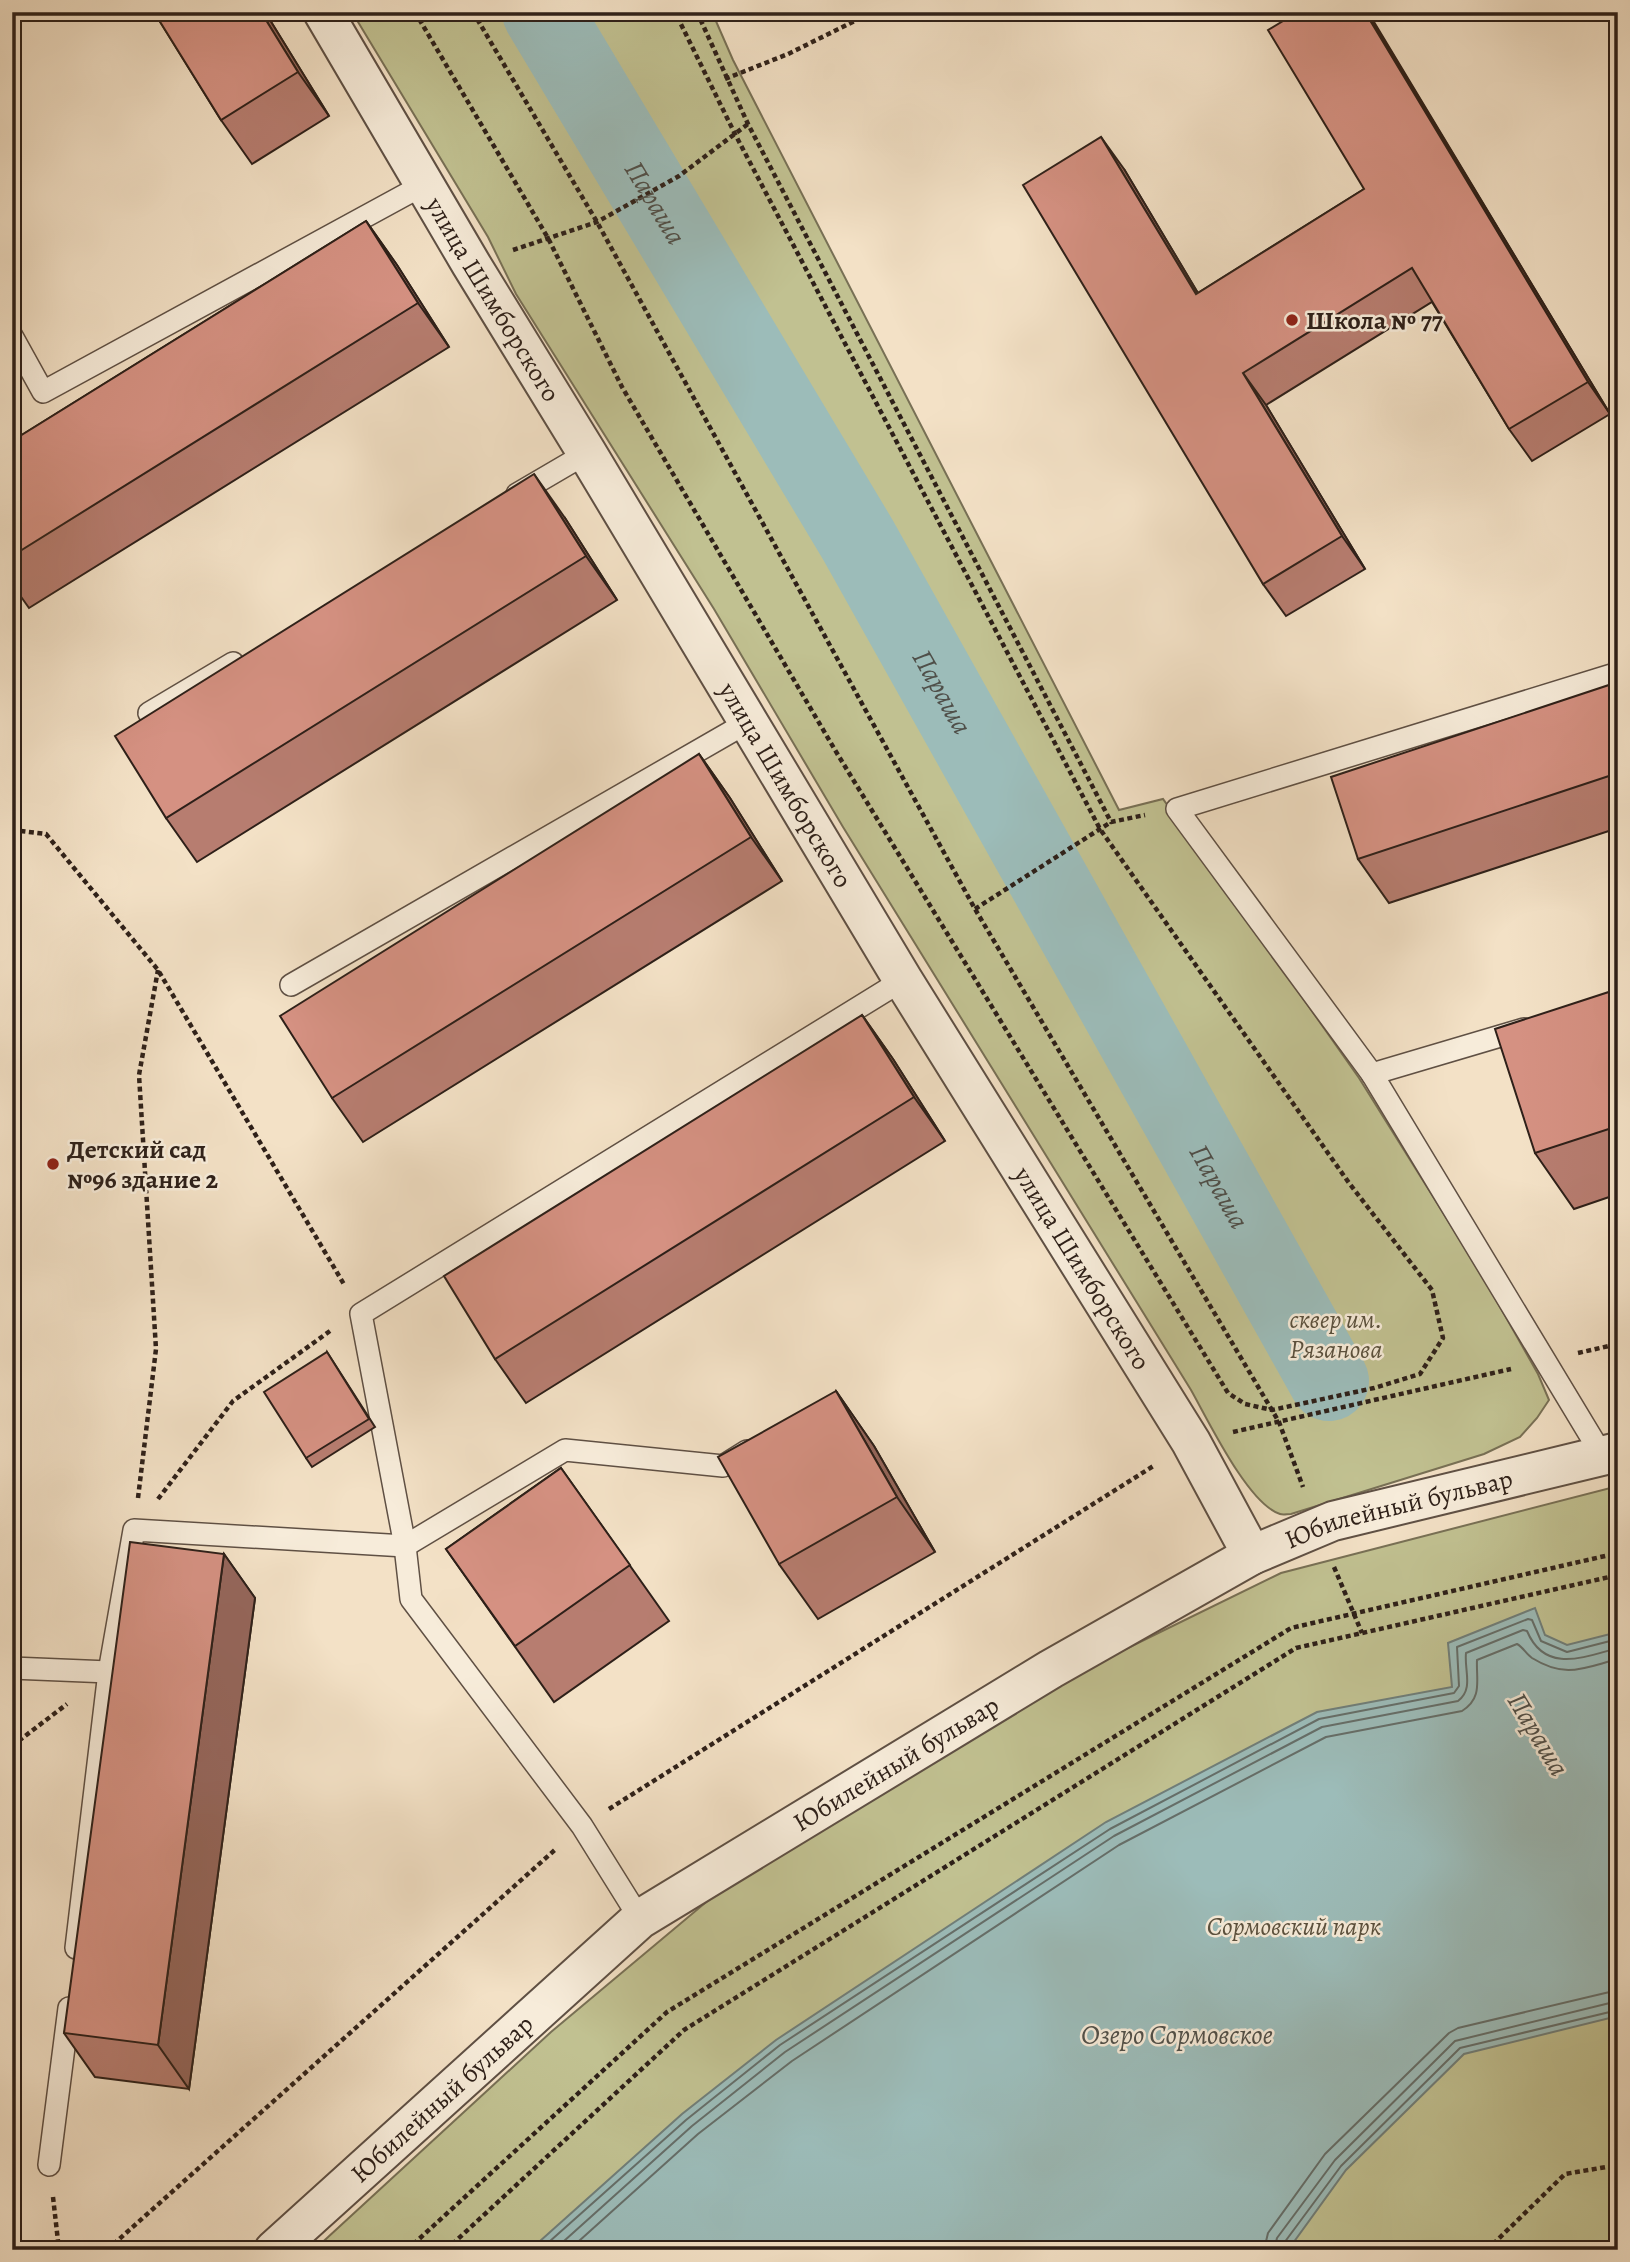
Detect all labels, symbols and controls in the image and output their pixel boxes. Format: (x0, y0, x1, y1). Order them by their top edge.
water label: Параша (615, 154, 695, 252)
street label: улица Шимборского (417, 190, 568, 409)
place label: Школа № 77 (1306, 303, 1444, 338)
marker: Школа № 77 (1284, 312, 1300, 328)
water label: Параша (903, 643, 981, 741)
street label: улица Шимборского (710, 675, 861, 894)
place label: Детский сад №96 здание 2 (67, 1132, 218, 1197)
water label: Параша (1180, 1137, 1258, 1236)
marker: Детский сад №96 здание 2 (45, 1156, 61, 1172)
street label: улица Шимборского (1005, 1159, 1159, 1377)
park label: сквер им. Рязанова (1289, 1302, 1383, 1367)
street label: Юбилейный бульвар (1279, 1461, 1516, 1557)
water label: Параша (1498, 1685, 1578, 1784)
street label: Юбилейный бульвар (787, 1688, 1006, 1840)
park label: Сормовский парк (1207, 1909, 1382, 1944)
street label: Юбилейный бульвар (343, 2007, 541, 2191)
water label: Озеро Сормовское (1081, 2016, 1273, 2054)

